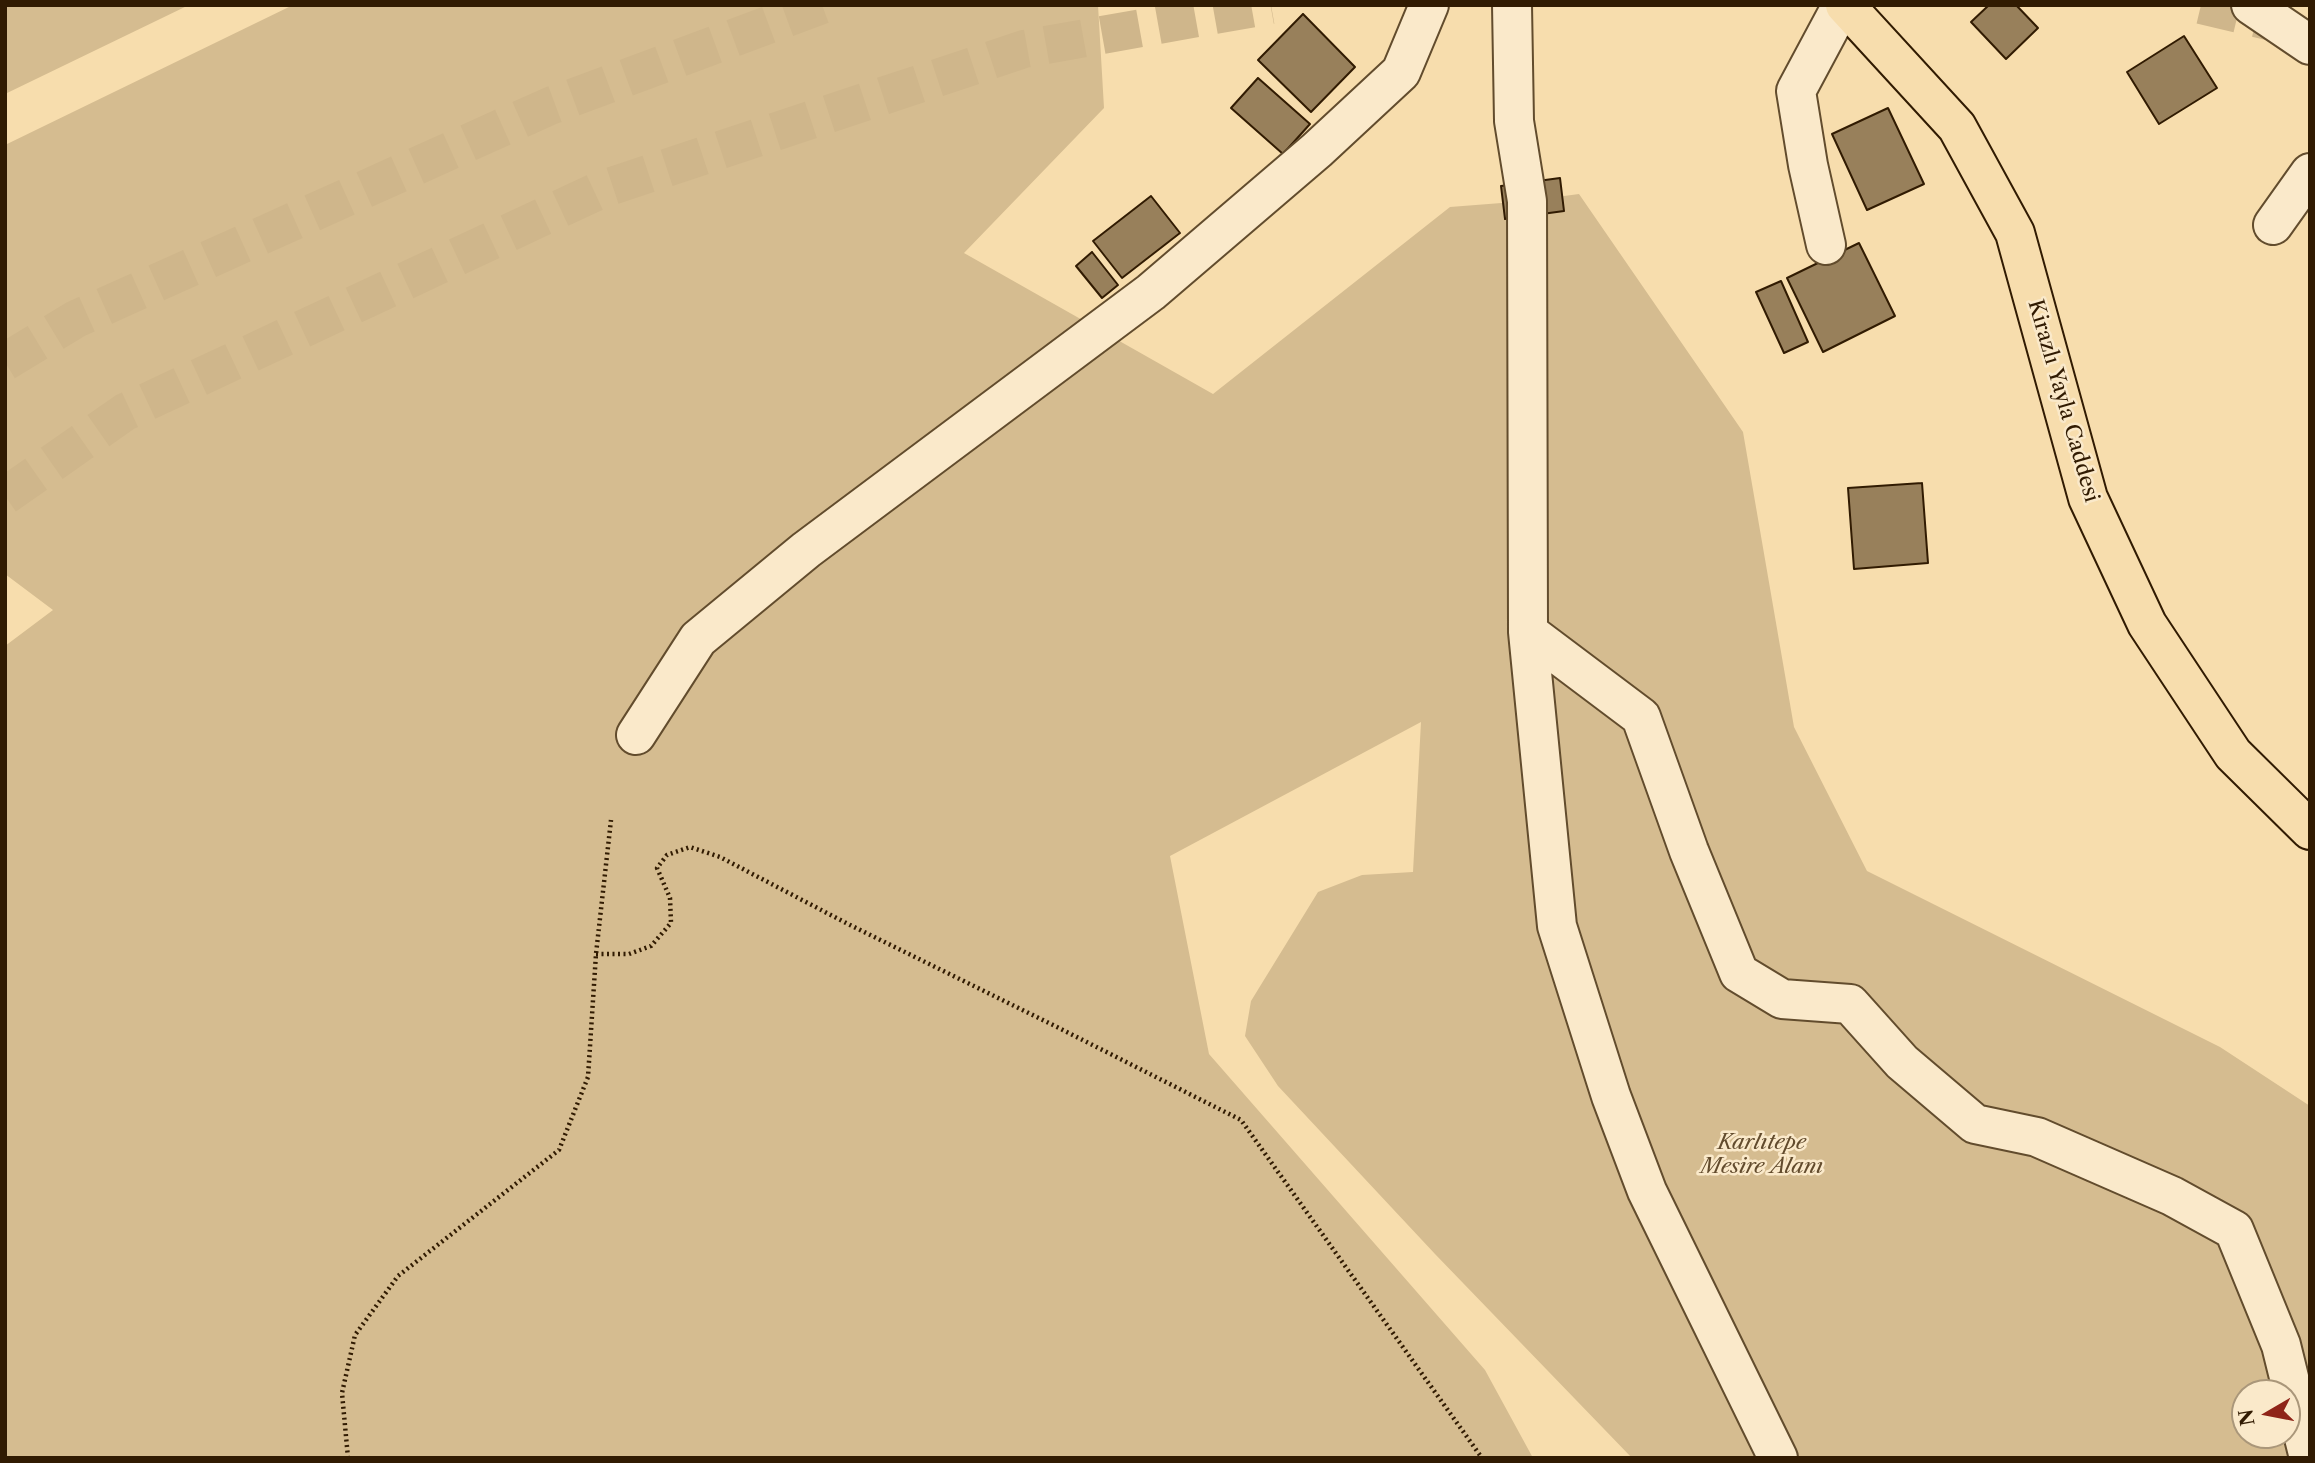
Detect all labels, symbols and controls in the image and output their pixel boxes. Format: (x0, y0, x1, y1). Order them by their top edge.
street label: Kirazlı Yayla Caddesi (2022, 297, 2104, 505)
park label: Karlıtepe Mesire Alanı (1701, 1130, 1823, 1180)
north arrow (2231, 1379, 2301, 1449)
text: N (2234, 1407, 2260, 1428)

